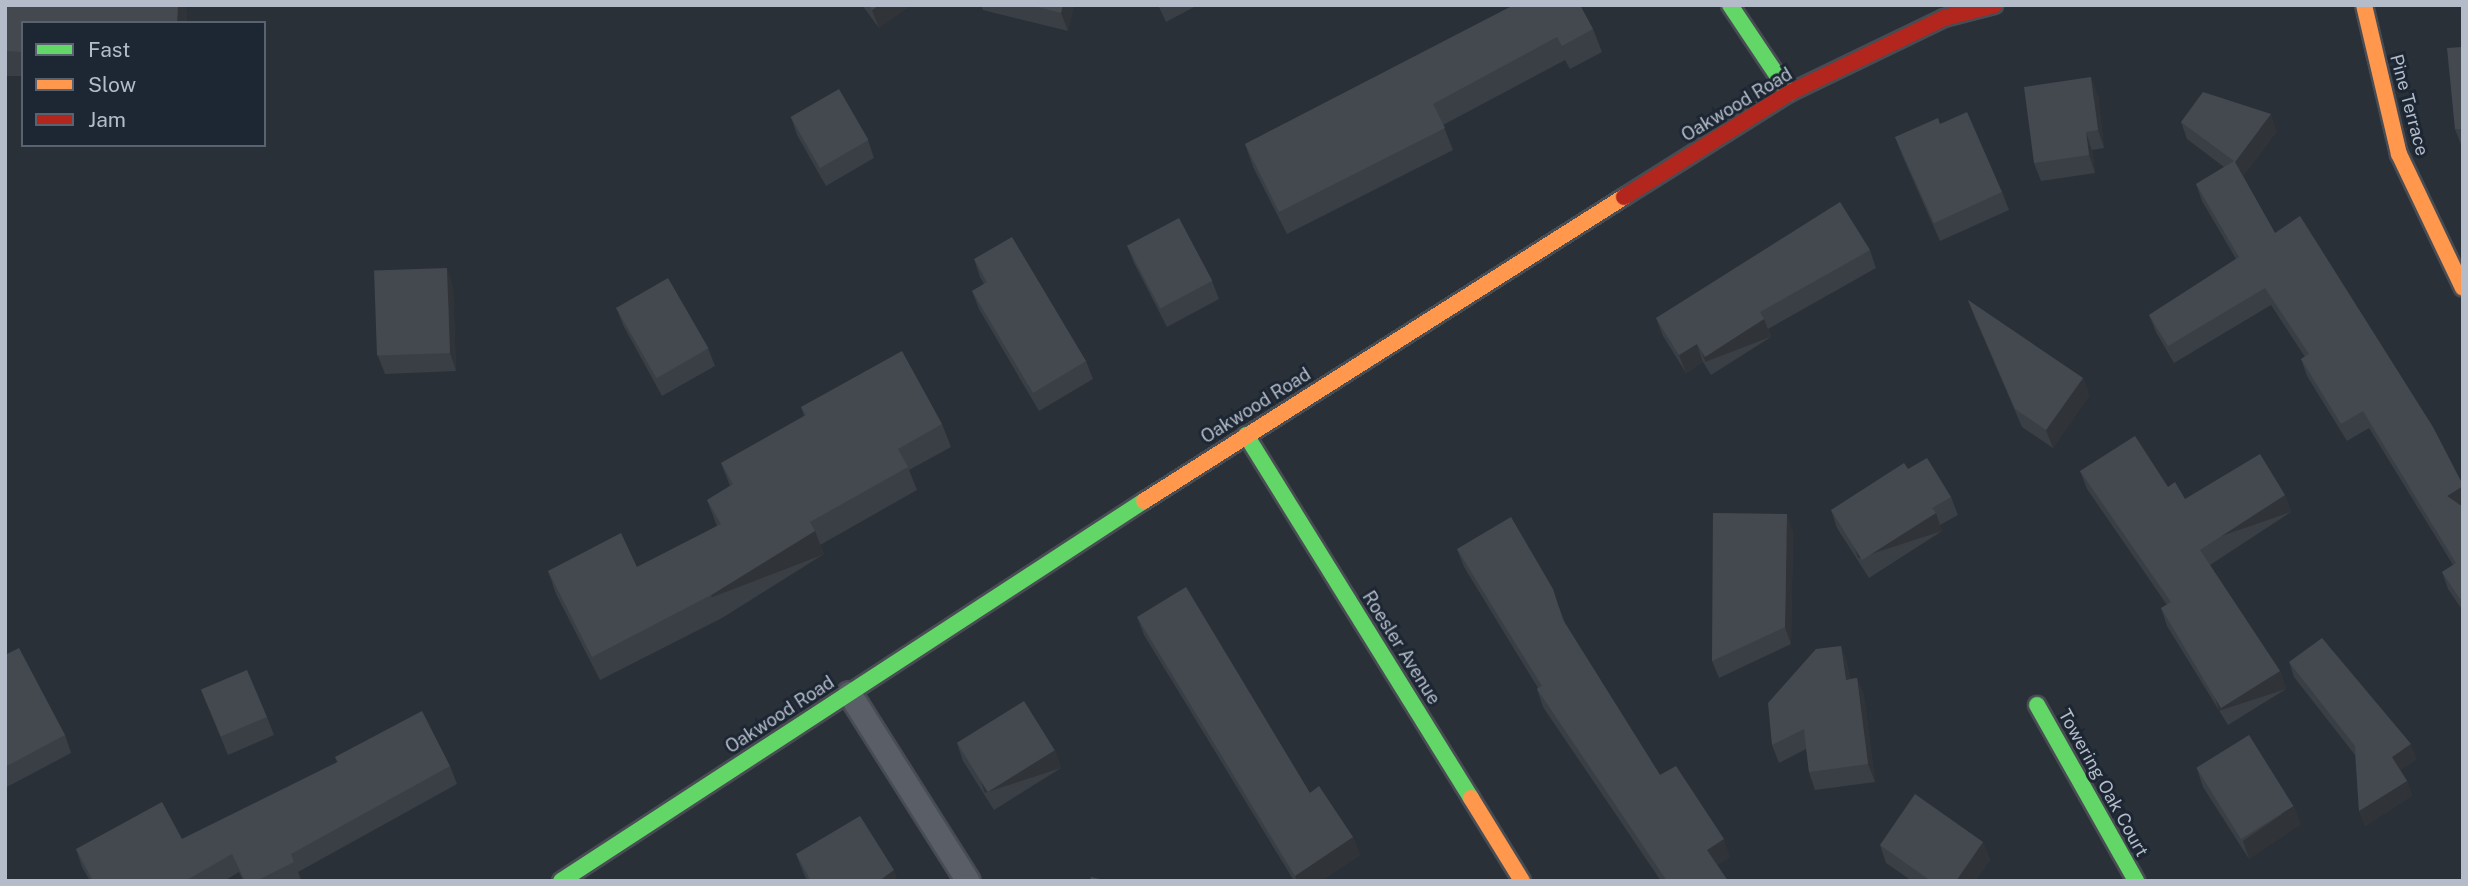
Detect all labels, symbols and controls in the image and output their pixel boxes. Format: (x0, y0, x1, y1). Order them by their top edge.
legend (21, 21, 266, 147)
text: Fast (88, 37, 130, 62)
street label: Pine Terrace (2385, 52, 2433, 158)
street label: Oakwood Road (1678, 63, 1796, 147)
text: Slow (88, 72, 136, 97)
text: Jam (88, 107, 126, 132)
street label: Oakwood Road (1197, 364, 1315, 448)
street label: Roesler Avenue (1357, 587, 1445, 709)
street label: Oakwood Road (722, 672, 838, 758)
street label: Towering Oak Court (2053, 705, 2153, 861)

